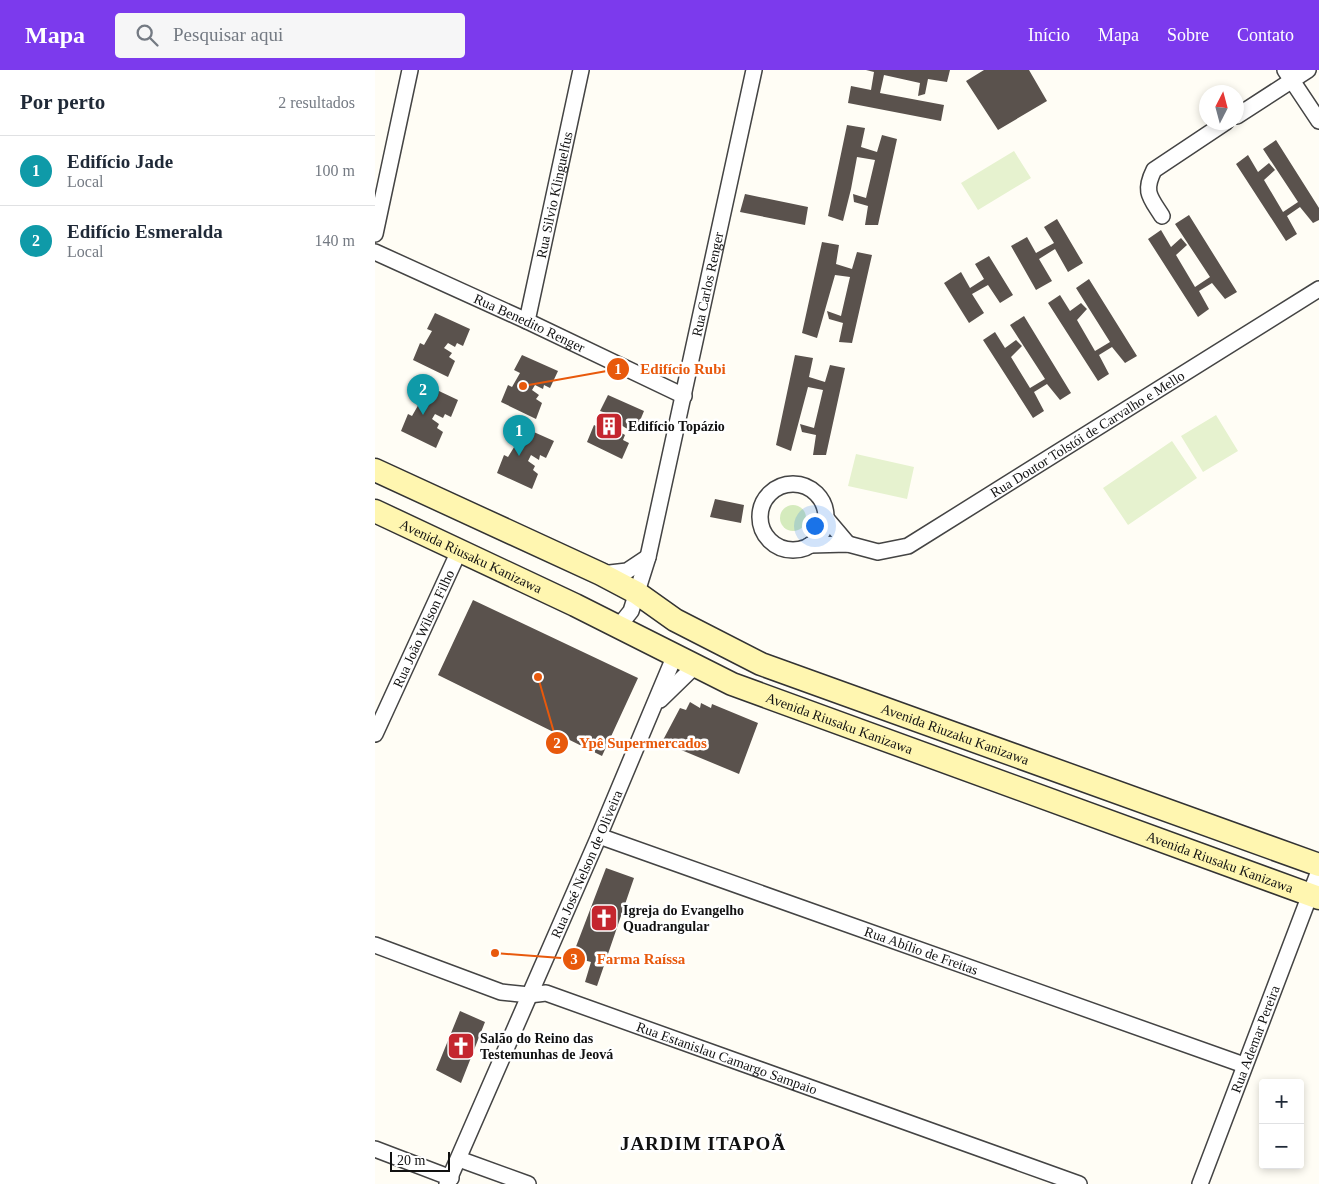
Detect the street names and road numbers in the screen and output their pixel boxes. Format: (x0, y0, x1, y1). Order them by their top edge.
street label: Rua Silvio Klinguelfus (534, 130, 576, 260)
street label: Rua Carlos Renger (689, 230, 727, 338)
street label: Rua Benedito Renger (472, 291, 587, 356)
street label: Rua Doutor Tolstói de Carvalho e Mello (988, 368, 1187, 501)
street label: Avenida Riusaku Kanizawa (397, 517, 545, 597)
street label: Rua João Wilson Filho (390, 568, 457, 690)
street label: Avenida Riusaku Kanizawa (764, 690, 915, 758)
street label: Avenida Riuzaku Kanizawa (879, 701, 1032, 768)
street label: Rua José Nelson de Oliveira (548, 787, 626, 940)
street label: Avenida Riusaku Kanizawa (1144, 829, 1296, 896)
street label: Rua Abílio de Freitas (862, 924, 980, 978)
street label: Rua Ademar Pereira (1228, 983, 1283, 1095)
street label: Rua Estanislau Camargo Sampaio (634, 1019, 819, 1098)

